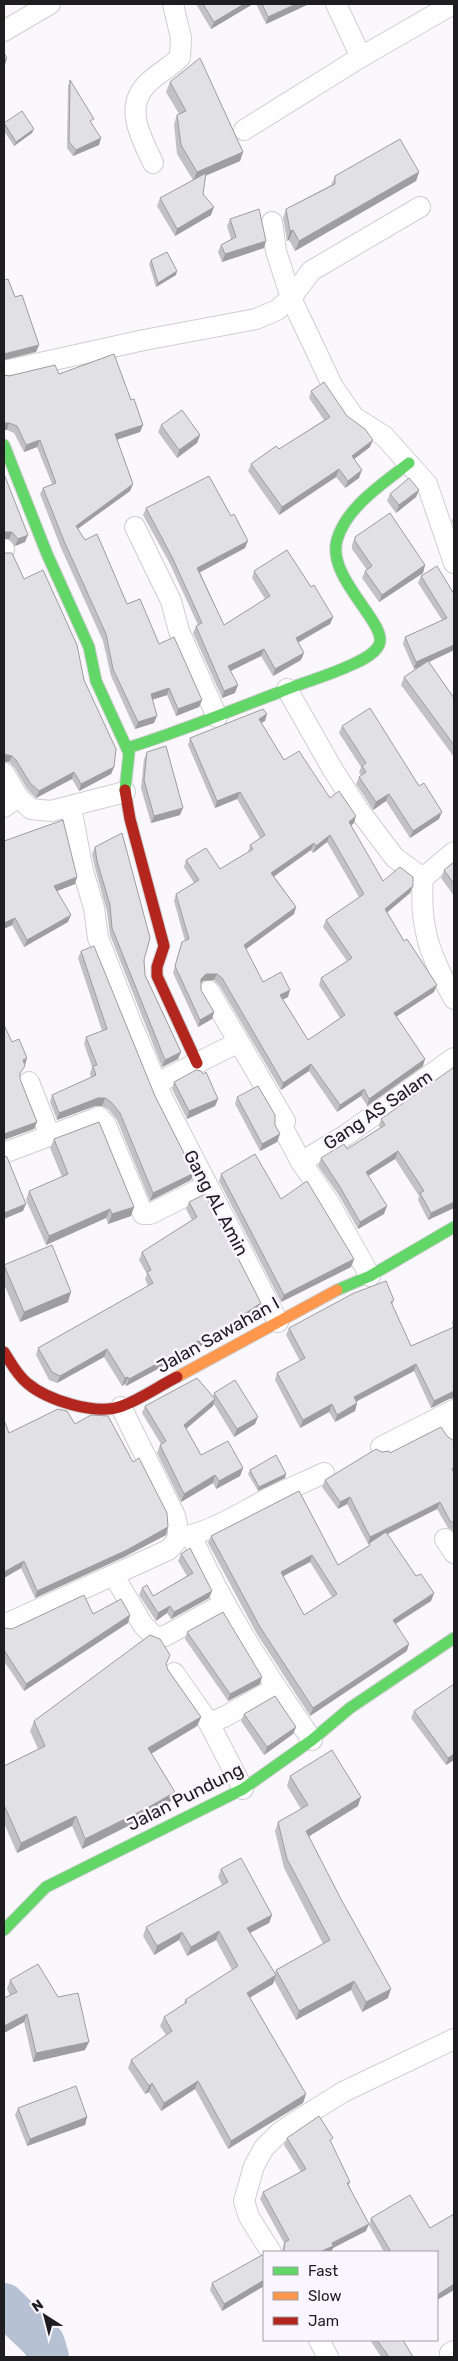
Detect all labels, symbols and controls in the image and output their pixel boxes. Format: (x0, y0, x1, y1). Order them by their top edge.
street label: Gang AS Salam (319, 1065, 437, 1155)
street label: Gang AL Amin (179, 1146, 253, 1260)
street label: Jalan Sawahan I (153, 1292, 283, 1378)
street label: Jalan Pundung (123, 1758, 247, 1836)
legend (263, 2251, 438, 2341)
text: Fast (308, 2262, 338, 2280)
text: Slow (308, 2287, 341, 2305)
north arrow (20, 2291, 70, 2341)
text: N (29, 2296, 47, 2316)
text: Jam (308, 2312, 339, 2330)

